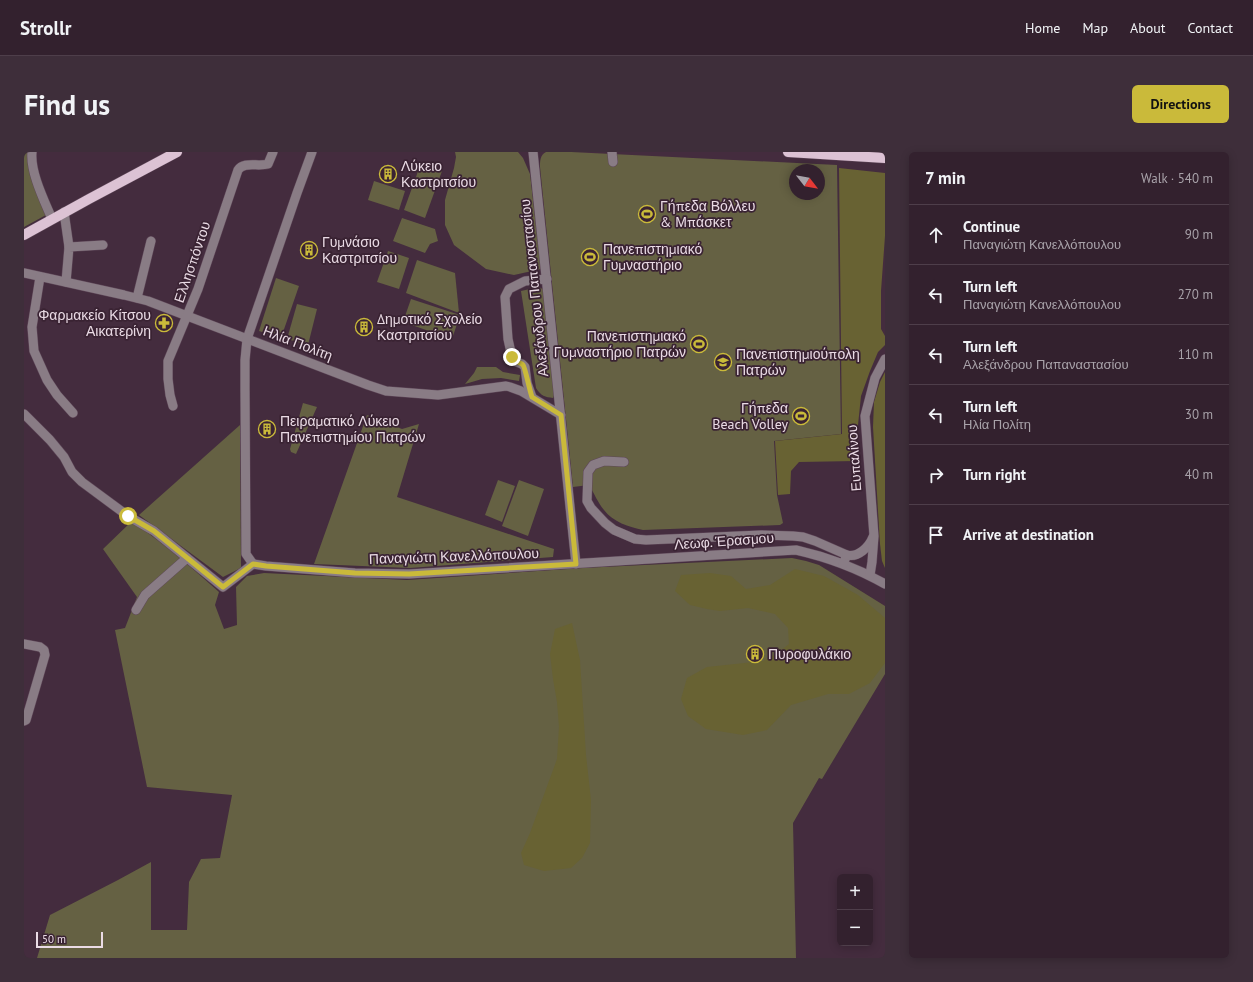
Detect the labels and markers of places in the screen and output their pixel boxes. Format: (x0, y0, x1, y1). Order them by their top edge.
place label: Λύκειο Καστριτσίου (401, 157, 476, 191)
building icon: Λύκειο Καστριτσίου (378, 164, 398, 184)
place label: Γήπεδα Βόλλευ & Μπάσκετ (660, 197, 755, 231)
sports icon: Γήπεδα Βόλλευ & Μπάσκετ (637, 204, 657, 224)
place label: Γυμνάσιο Καστριτσίου (322, 233, 397, 267)
building icon: Γυμνάσιο Καστριτσίου (299, 240, 319, 260)
place label: Πανεπιστημιακό Γυμναστήριο (603, 240, 703, 274)
sports icon: Πανεπιστημιακό Γυμναστήριο (580, 247, 600, 267)
place label: Φαρμακείο Κίτσου Αικατερίνη (38, 306, 151, 340)
place label: Δημοτικό Σχολείο Καστριτσίου (377, 310, 483, 344)
pharmacy icon: Φαρμακείο Κίτσου Αικατερίνη (154, 313, 174, 333)
building icon: Δημοτικό Σχολείο Καστριτσίου (354, 317, 374, 337)
place label: Πανεπιστημιακό Γυμναστήριο Πατρών (554, 327, 686, 361)
sports icon: Πανεπιστημιακό Γυμναστήριο Πατρών (689, 334, 709, 354)
place label: Πανεπιστημιούπολη Πατρών (736, 345, 860, 379)
school or university icon: Πανεπιστημιούπολη Πατρών (713, 352, 733, 372)
place label: Γήπεδα Beach Volley (712, 399, 788, 433)
sports icon: Γήπεδα Beach Volley (791, 406, 811, 426)
place label: Πειραματικό Λύκειο Πανεπιστημίου Πατρών (280, 412, 425, 446)
building icon: Πειραματικό Λύκειο Πανεπιστημίου Πατρών (257, 419, 277, 439)
building icon: Πυροφυλάκιο (745, 644, 765, 664)
place label: Πυροφυλάκιο (768, 645, 851, 663)

